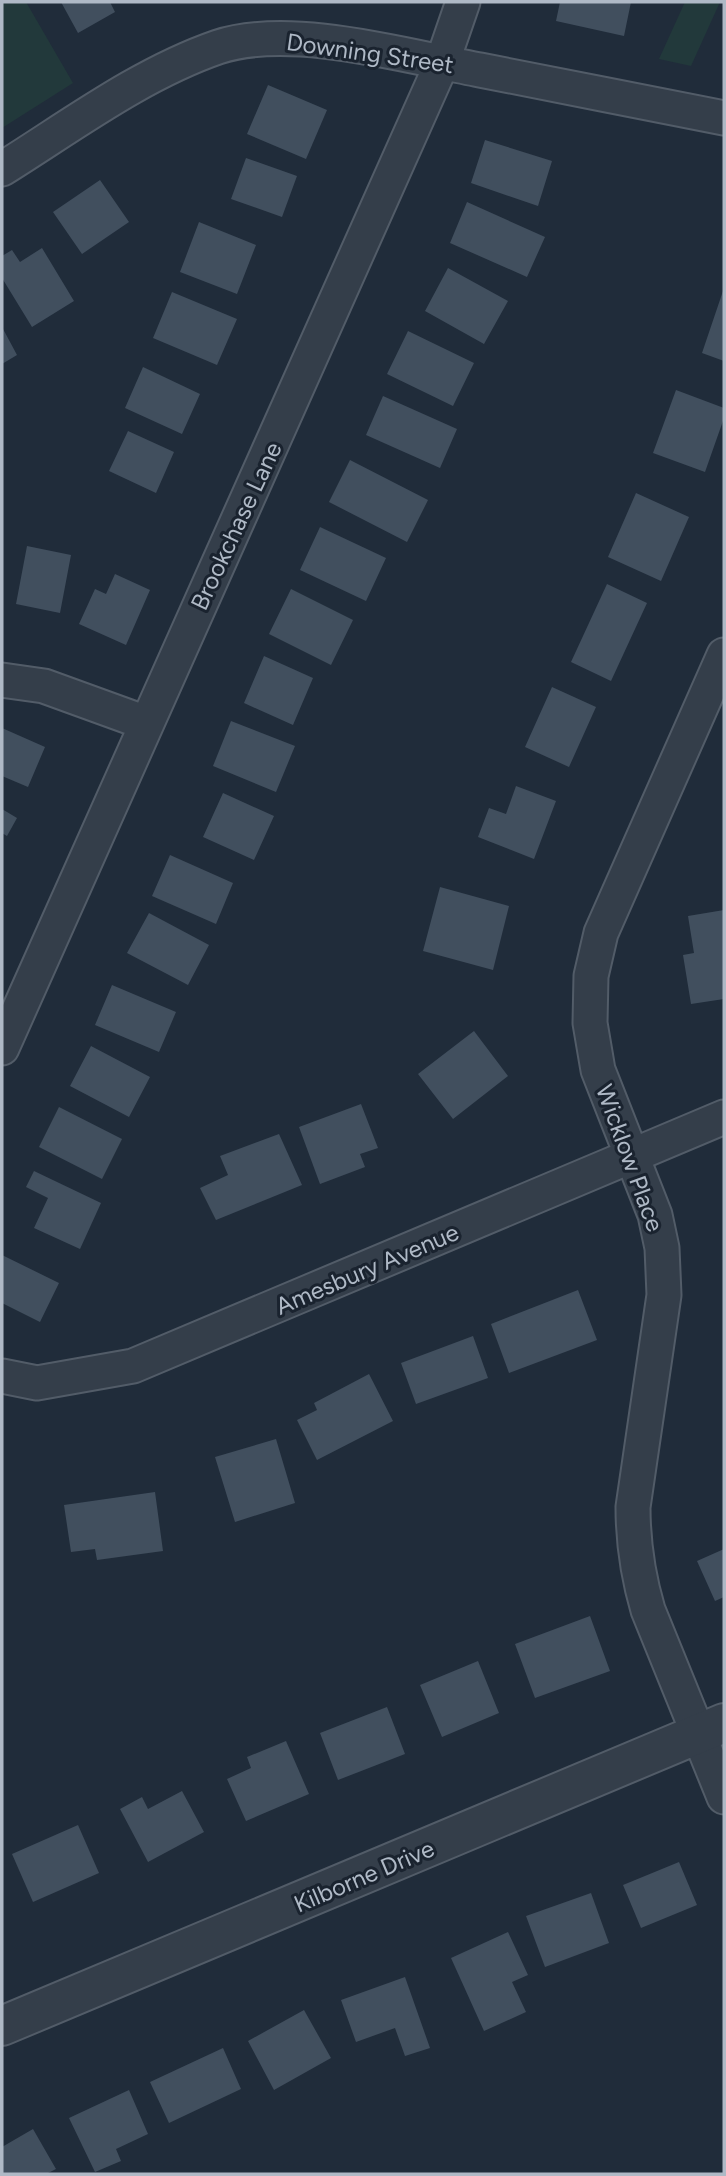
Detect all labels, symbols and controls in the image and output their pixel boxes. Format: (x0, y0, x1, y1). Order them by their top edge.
street label: Downing Street (285, 27, 455, 79)
street label: Brookchase Lane (184, 437, 288, 615)
street label: Wicklow Place (590, 1081, 670, 1235)
street label: Amesbury Avenue (271, 1217, 463, 1321)
street label: Kilborne Drive (290, 1833, 438, 1919)

